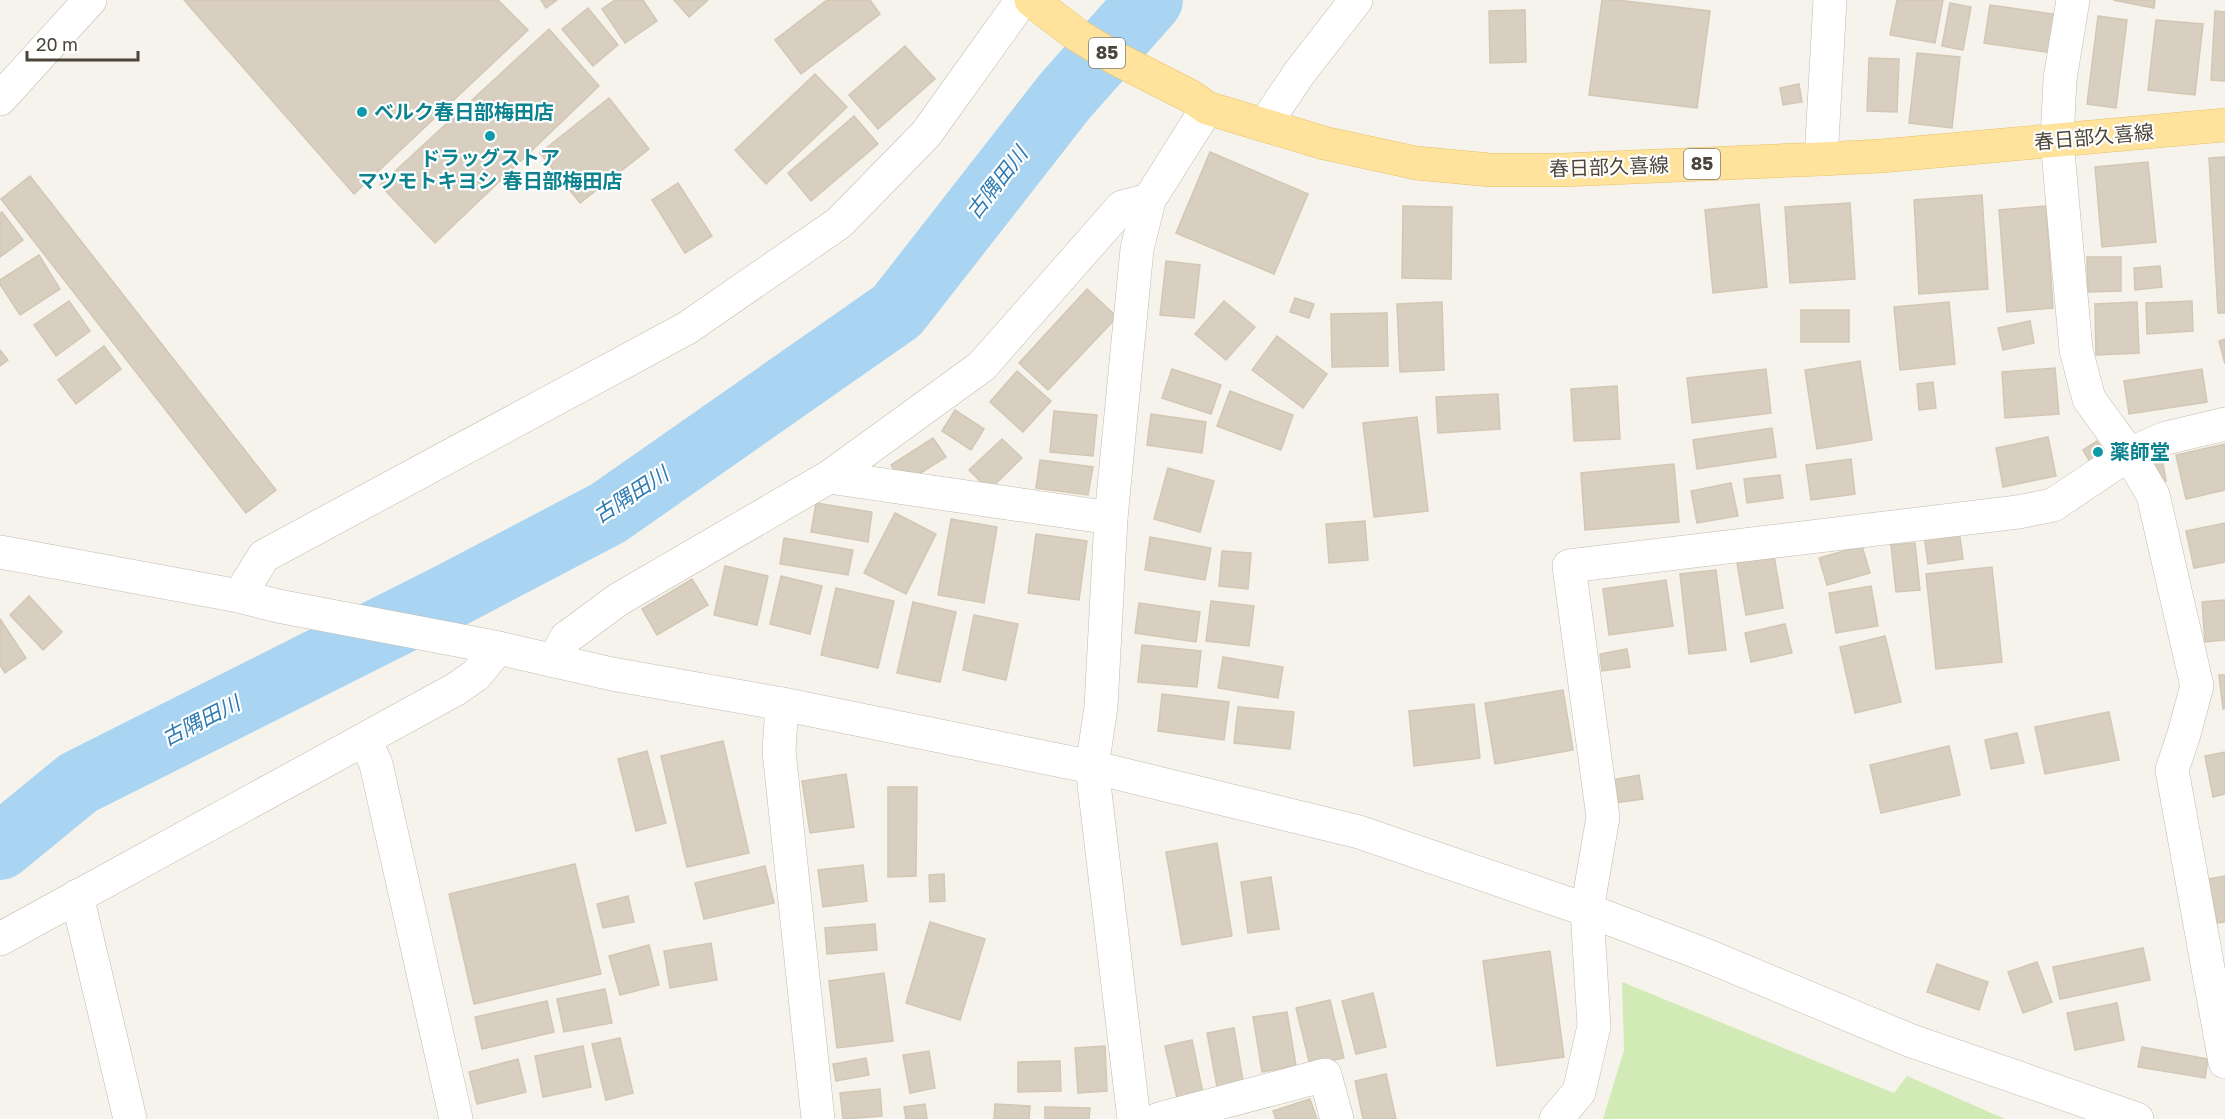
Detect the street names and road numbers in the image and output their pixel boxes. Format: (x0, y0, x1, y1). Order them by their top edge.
road number: 85 (1089, 38, 1125, 68)
street label: 春日部久喜線 (2033, 119, 2155, 153)
road number: 85 (1684, 149, 1720, 179)
street label: 春日部久喜線 (1549, 152, 1669, 180)

